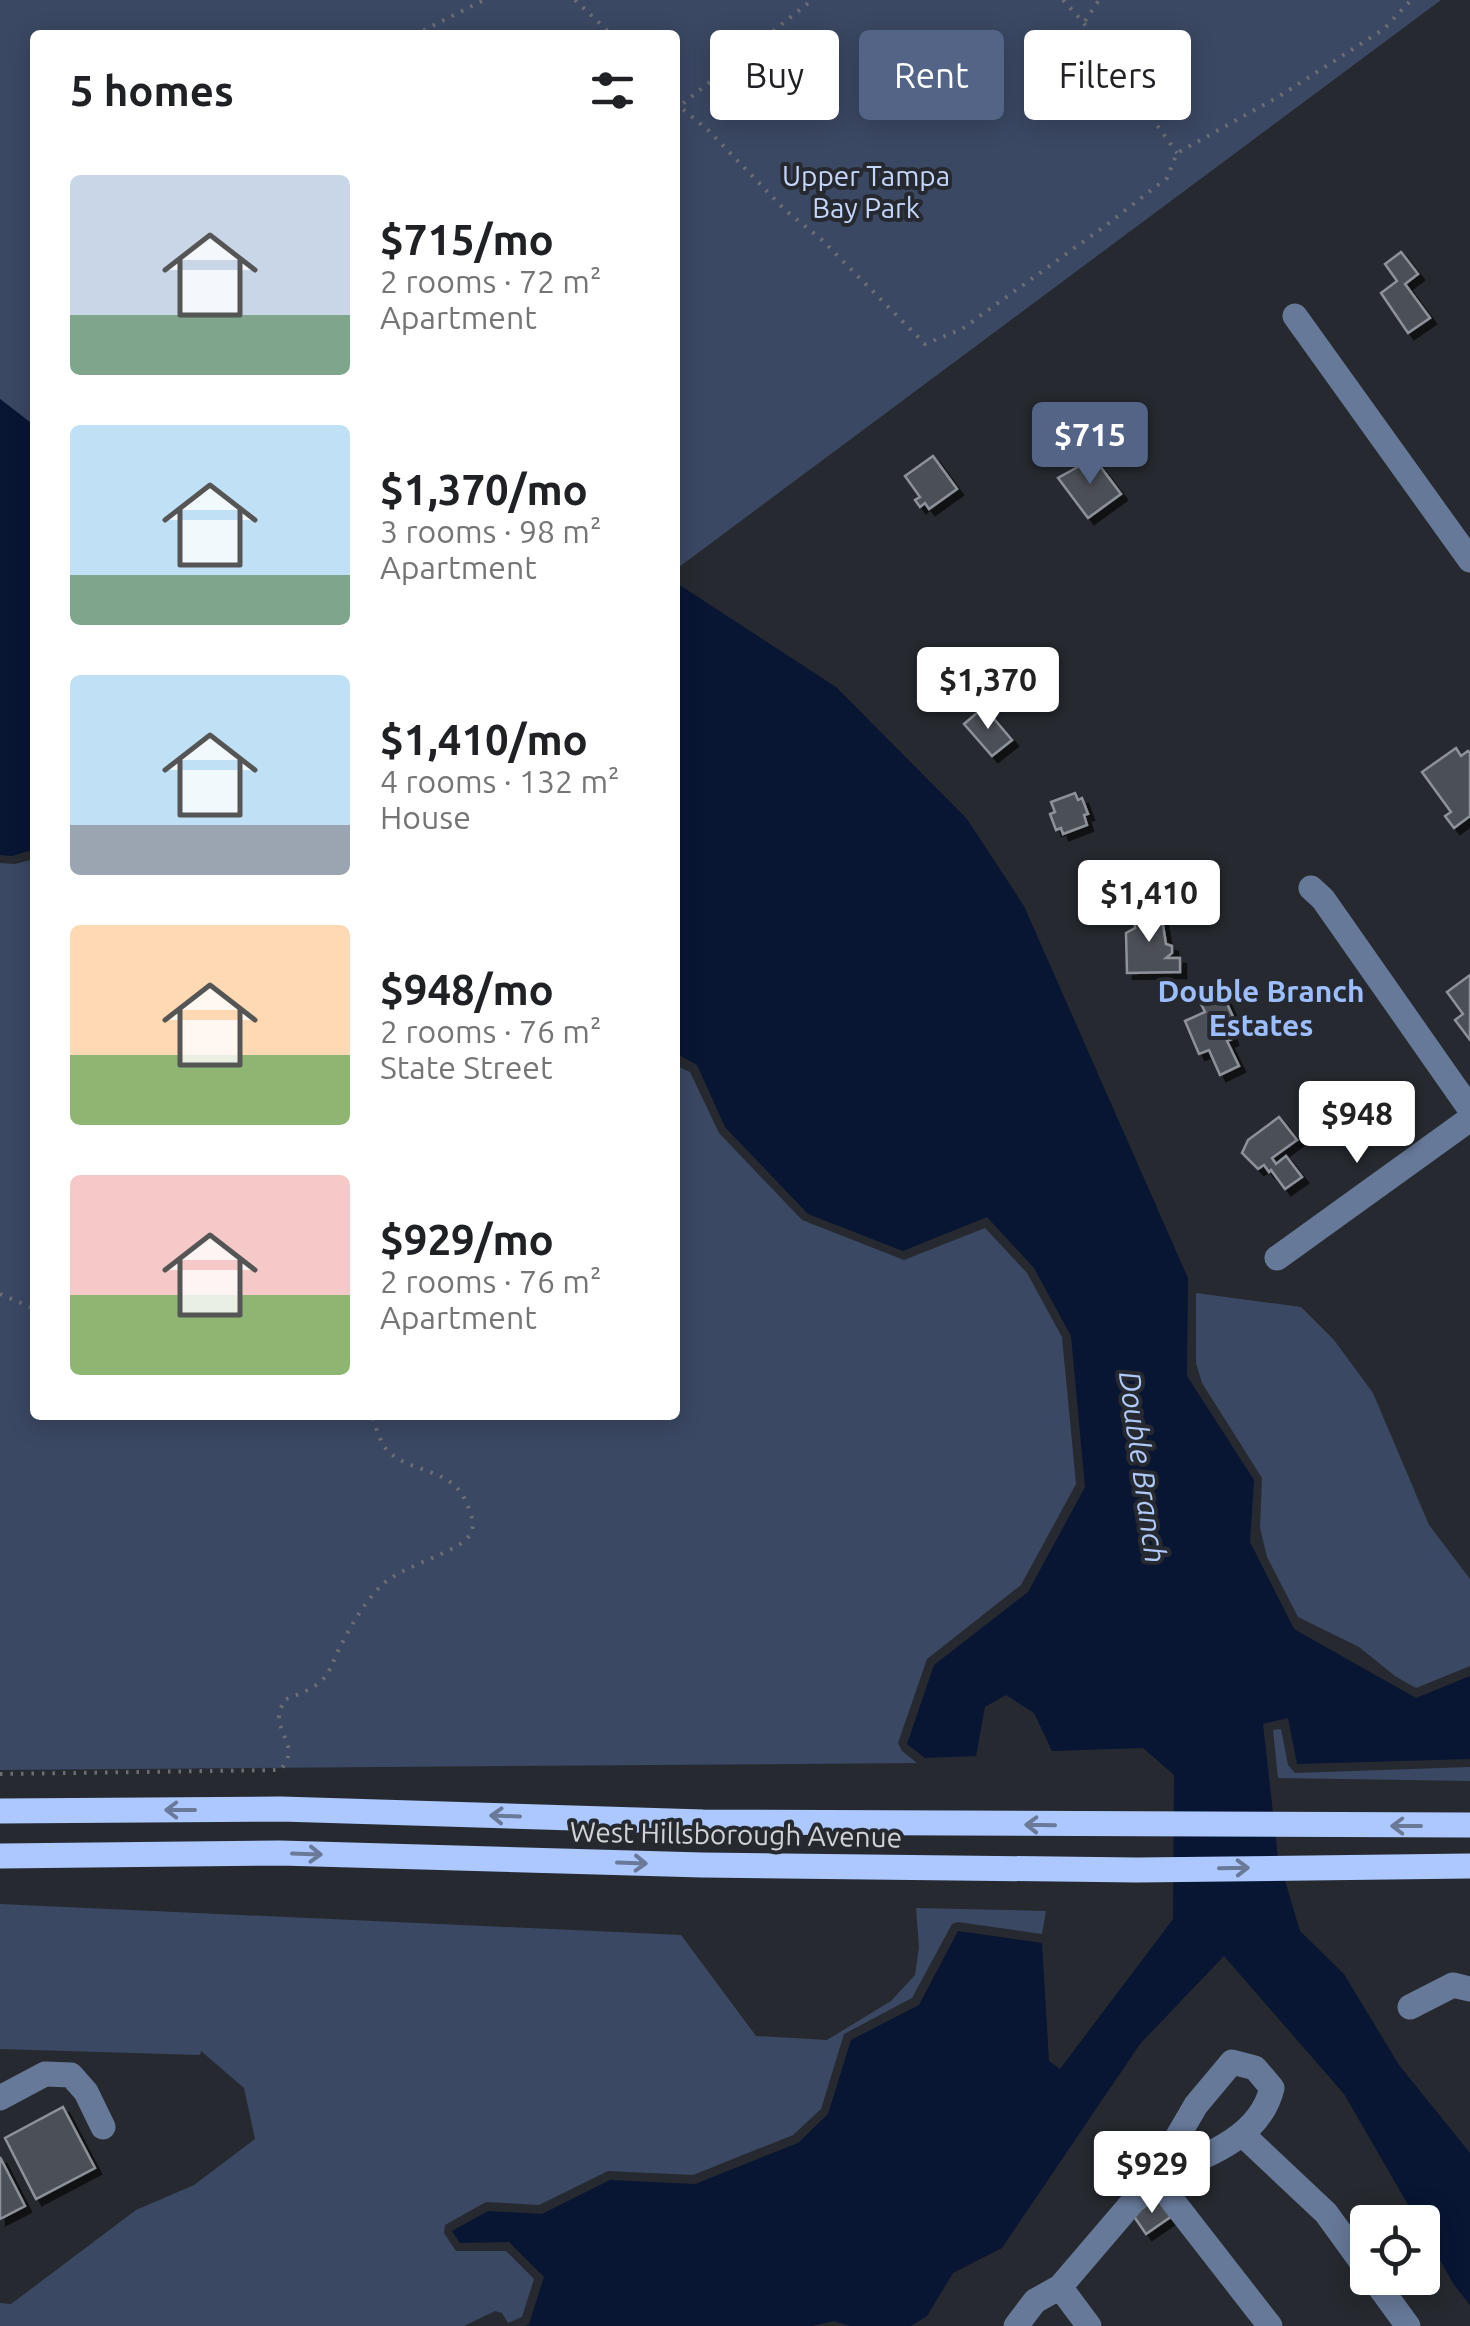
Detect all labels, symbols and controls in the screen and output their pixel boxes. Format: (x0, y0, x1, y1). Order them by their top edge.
chip: Buy (710, 30, 839, 120)
chip: Rent (859, 30, 1004, 120)
chip: Filters (1024, 30, 1191, 120)
icon: filters (585, 63, 640, 118)
text: 5 homes (70, 67, 234, 114)
park label: Upper Tampa Bay Park (782, 160, 950, 223)
icon: home (150, 215, 270, 335)
text: $715/mo (380, 216, 554, 263)
text: 2 rooms · 72 m² (380, 263, 601, 299)
text: Apartment (380, 299, 537, 335)
pin: $715 (1031, 402, 1149, 487)
text: $715 (1054, 416, 1126, 452)
icon: home (150, 465, 270, 585)
text: $1,370/mo (380, 466, 588, 513)
text: 3 rooms · 98 m² (380, 513, 601, 549)
text: Apartment (380, 549, 537, 585)
pin: $1,370 (907, 647, 1069, 732)
text: $1,370 (939, 661, 1037, 697)
icon: home (150, 715, 270, 835)
text: $1,410/mo (380, 716, 588, 763)
text: 4 rooms · 132 m² (380, 763, 620, 799)
text: House (380, 799, 471, 835)
pin: $1,410 (1068, 860, 1230, 945)
text: $1,410 (1100, 874, 1198, 910)
icon: home (150, 965, 270, 1085)
text: $948/mo (380, 966, 554, 1013)
district label: Double Branch Estates (1157, 974, 1365, 1042)
text: 2 rooms · 76 m² (380, 1013, 601, 1049)
text: State Street (380, 1049, 553, 1085)
pin: $948 (1298, 1081, 1416, 1166)
text: $948 (1321, 1095, 1393, 1131)
icon: home (150, 1215, 270, 1335)
text: $929/mo (380, 1216, 554, 1263)
text: 2 rooms · 76 m² (380, 1263, 601, 1299)
text: Apartment (380, 1299, 537, 1335)
water label: Double Branch (1113, 1369, 1173, 1565)
one-way arrow (165, 1800, 198, 1820)
one-way arrow (490, 1806, 522, 1825)
street label: West Hillsborough Avenue (570, 1816, 902, 1852)
one-way arrow (1025, 1816, 1058, 1834)
one-way arrow (1390, 1816, 1422, 1836)
one-way arrow (291, 1844, 323, 1863)
one-way arrow (616, 1853, 648, 1872)
one-way arrow (1218, 1859, 1250, 1878)
pin: $929 (1093, 2131, 1211, 2216)
text: $929 (1116, 2145, 1188, 2181)
map controls (1350, 2205, 1440, 2295)
button: locate (1350, 2205, 1440, 2295)

